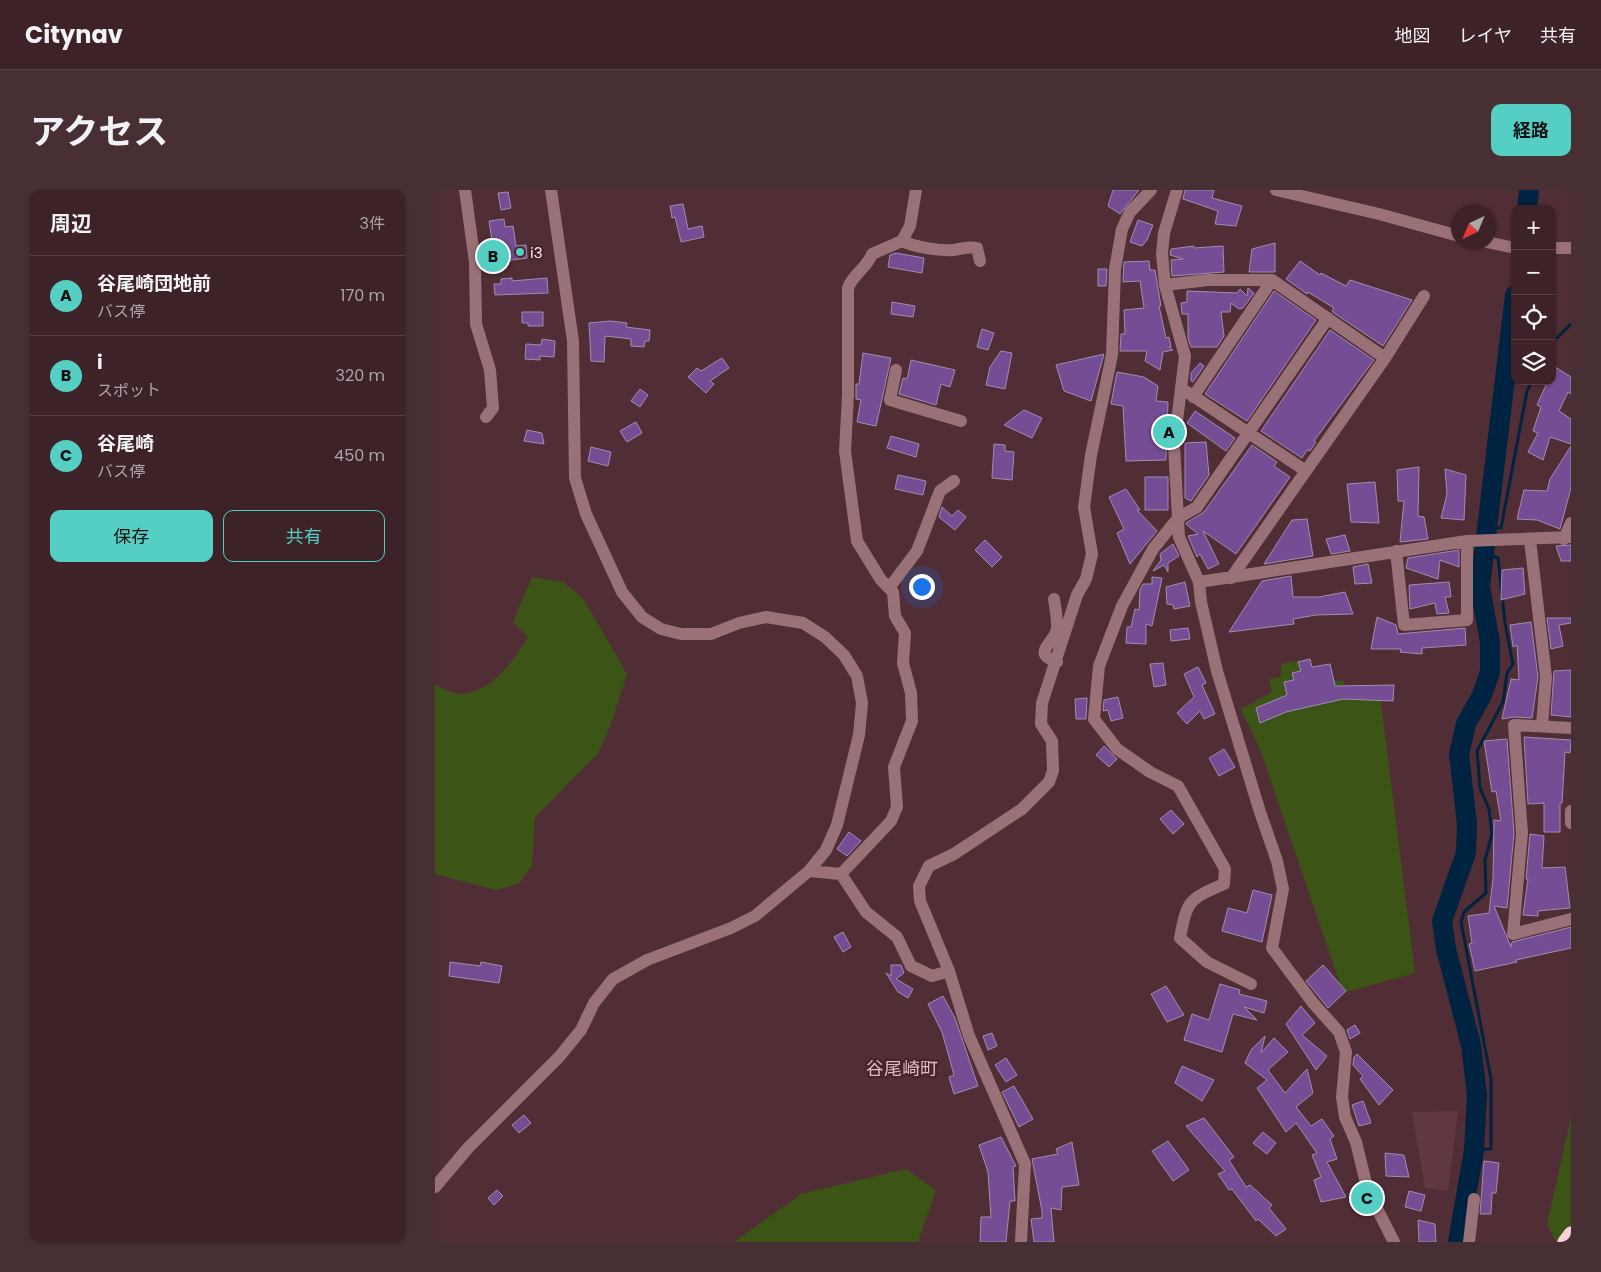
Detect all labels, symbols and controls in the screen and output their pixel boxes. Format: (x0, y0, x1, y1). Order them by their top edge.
text: Citynav (25, 18, 123, 51)
text: 地図 (1395, 23, 1431, 48)
text: レイヤ (1459, 23, 1512, 48)
text: 共有 (1540, 23, 1576, 48)
button: 経路 (1491, 104, 1571, 156)
text: アクセス (30, 107, 168, 156)
north arrow (1451, 205, 1496, 250)
map controls (1511, 205, 1556, 385)
button: + (1511, 205, 1556, 250)
text: 周辺 (50, 209, 92, 238)
text: 3件 (360, 212, 385, 235)
pin: B (477, 237, 509, 275)
place label: i3 (530, 242, 543, 263)
marker: i3 (514, 246, 526, 258)
button: − (1511, 250, 1556, 295)
text: 谷尾崎団地前 (97, 270, 211, 297)
text: A (60, 284, 72, 307)
text: 170 m (340, 284, 385, 307)
button: locate (1511, 295, 1556, 340)
text: バス停 (97, 300, 145, 323)
button: layers (1511, 340, 1556, 385)
text: i (97, 349, 103, 376)
text: B (61, 364, 71, 387)
text: 320 m (336, 364, 385, 387)
text: スポット (97, 379, 161, 402)
pin: A (1153, 413, 1185, 451)
text: 谷尾崎 (97, 430, 154, 457)
text: C (60, 444, 72, 467)
text: 450 m (334, 444, 385, 467)
text: バス停 (97, 460, 145, 483)
button: 保存 (50, 510, 213, 562)
button: 共有 (223, 510, 385, 562)
your location (909, 574, 935, 600)
district label: 谷尾崎町 (866, 1056, 938, 1081)
pin: C (1351, 1179, 1383, 1217)

